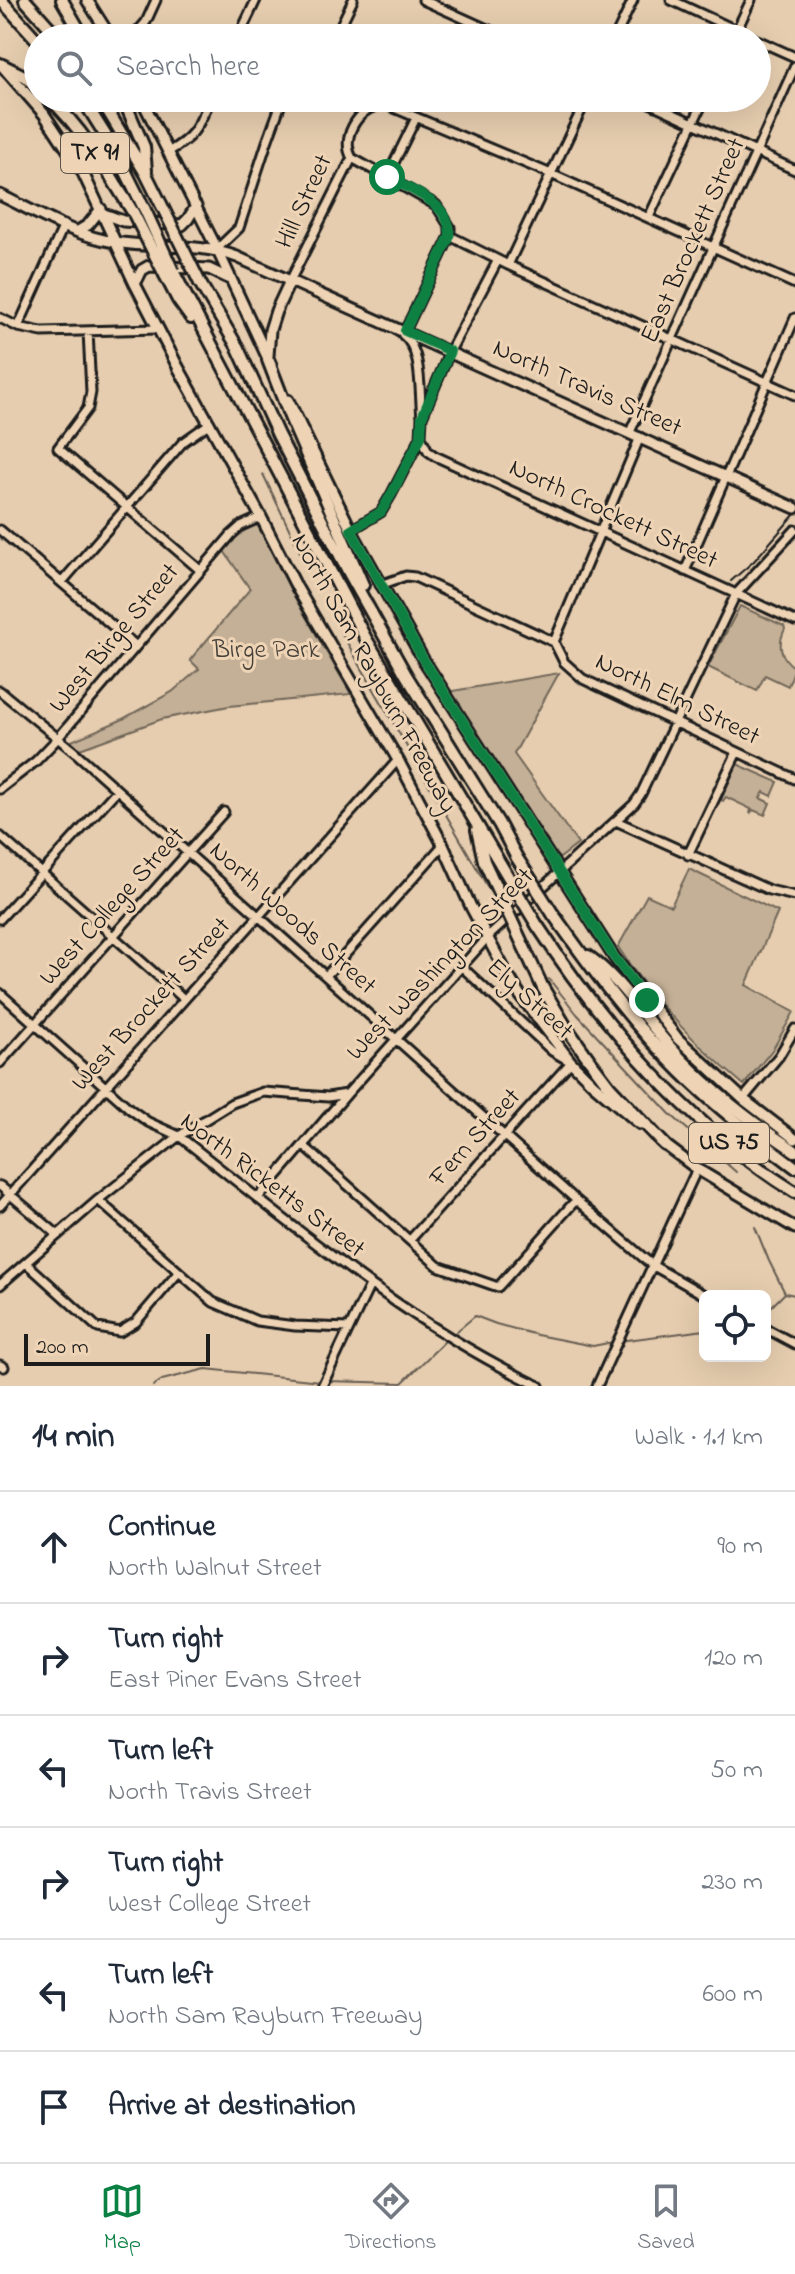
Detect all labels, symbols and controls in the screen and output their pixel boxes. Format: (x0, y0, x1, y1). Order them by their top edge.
search box (24, 24, 771, 112)
icon: search (52, 46, 96, 90)
text: Search here (116, 46, 260, 90)
street label: East Brockett Street (632, 132, 756, 350)
road number: TX 91 (61, 133, 129, 173)
street label: Hill Street (267, 148, 344, 256)
route start (369, 159, 405, 195)
street label: North Travis Street (486, 330, 688, 448)
street label: North Crockett Street (502, 450, 724, 580)
street label: North Sam Rayburn Freeway (280, 527, 466, 821)
street label: West Birge Street (41, 555, 189, 722)
park label: Birge Park (211, 632, 320, 670)
street label: North Elm Street (588, 644, 766, 756)
street label: West College Street (31, 819, 195, 995)
street label: North Woods Street (200, 833, 384, 1005)
street label: West Washington Street (338, 859, 544, 1070)
street label: West Brockett Street (63, 909, 241, 1101)
street label: Ely Street (477, 950, 582, 1050)
route end (629, 982, 665, 1018)
street label: Fern Street (421, 1080, 531, 1197)
street label: North Ricketts Street (171, 1104, 373, 1268)
road number: US 75 (689, 1123, 769, 1163)
map controls (699, 1290, 771, 1362)
button: locate (699, 1290, 771, 1362)
scale bar (24, 1330, 210, 1366)
text: 200 m (36, 1332, 89, 1364)
text: 14 min (32, 1413, 115, 1463)
text: Walk · 1.1 km (635, 1419, 763, 1457)
text: Continue (108, 1506, 216, 1550)
icon: ahead (32, 1525, 76, 1569)
text: 90 m (717, 1528, 763, 1566)
text: North Walnut Street (108, 1550, 322, 1588)
text: Turn right (108, 1618, 223, 1662)
icon: right (32, 1637, 76, 1681)
text: 120 m (704, 1640, 763, 1678)
text: East Piner Evans Street (108, 1662, 361, 1700)
text: Turn left (108, 1730, 213, 1774)
icon: left (32, 1749, 76, 1793)
text: 50 m (710, 1752, 763, 1790)
text: North Travis Street (108, 1774, 312, 1812)
text: Turn right (108, 1842, 223, 1886)
icon: right (32, 1861, 76, 1905)
text: 230 m (701, 1864, 763, 1902)
text: West College Street (108, 1886, 311, 1924)
text: Turn left (108, 1954, 213, 1998)
icon: left (32, 1973, 76, 2017)
text: 600 m (702, 1976, 763, 2014)
text: North Sam Rayburn Freeway (108, 1998, 423, 2036)
icon: arrive (32, 2085, 76, 2129)
text: Arrive at destination (108, 2085, 356, 2129)
tab: Map (100, 2179, 144, 2259)
tab: Directions (345, 2179, 436, 2259)
tab: Saved (637, 2179, 695, 2259)

